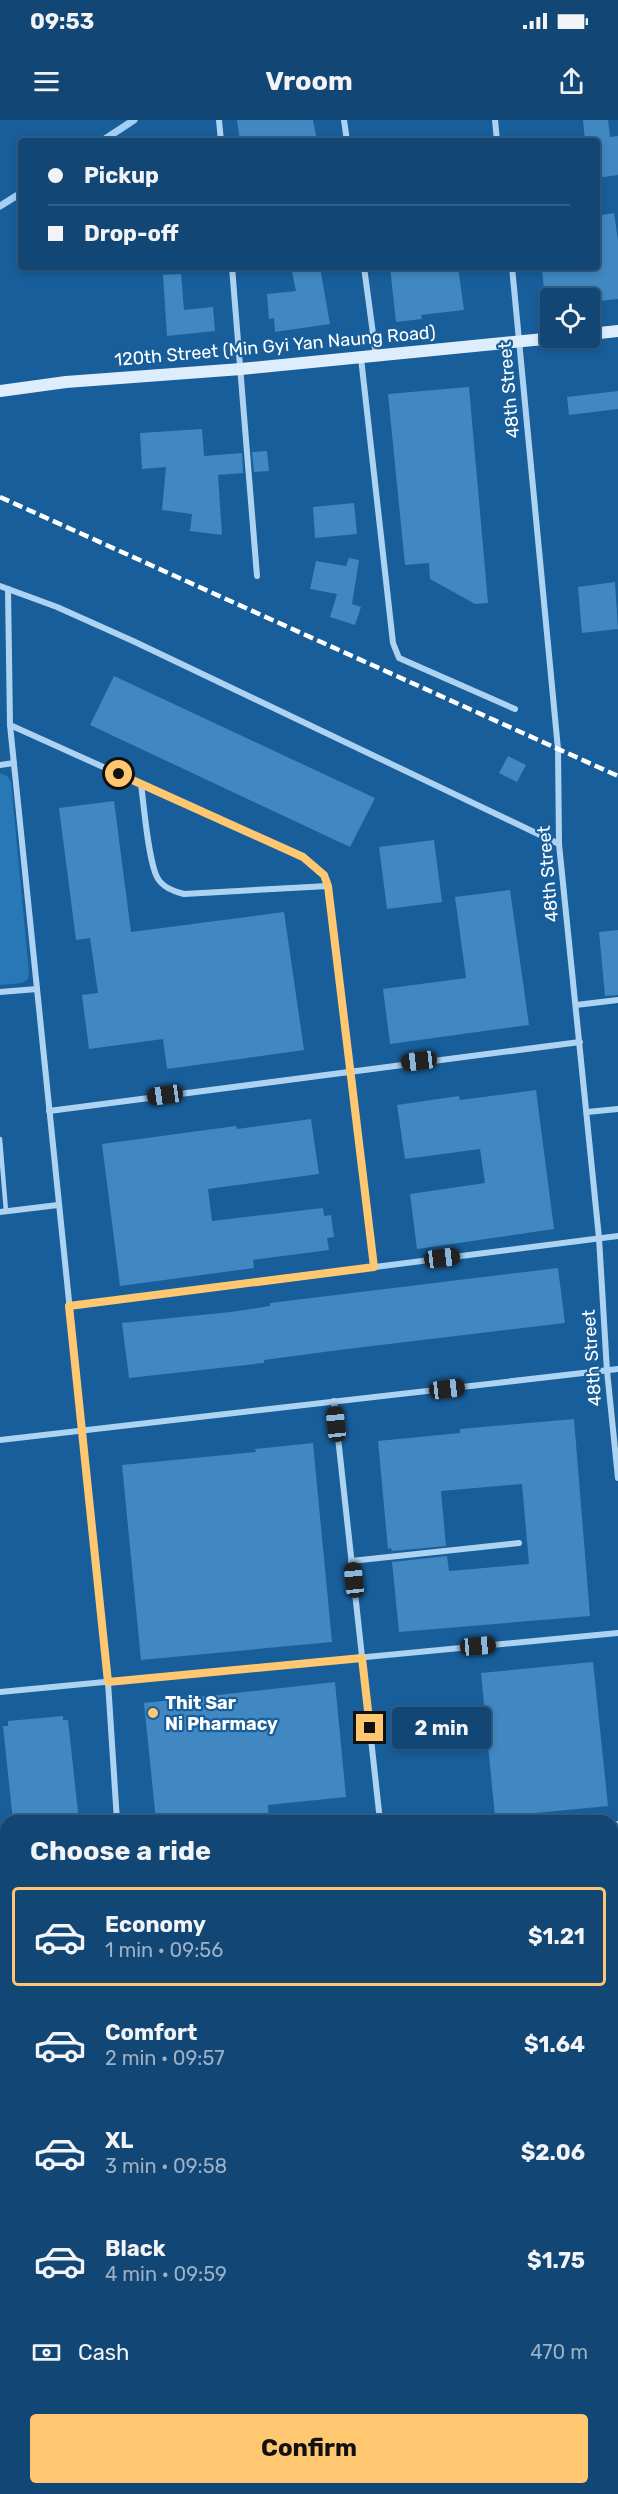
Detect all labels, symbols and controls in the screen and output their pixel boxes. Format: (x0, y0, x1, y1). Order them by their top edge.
text: 09:53 (30, 8, 94, 35)
icon: menu (30, 65, 63, 98)
text: Vroom (265, 65, 353, 97)
icon: share (555, 65, 588, 98)
text: Pickup (84, 162, 159, 189)
text: Drop-off (84, 220, 179, 247)
map controls (540, 288, 600, 348)
button: locate (540, 288, 600, 348)
street label: 120th Street (Min Gyi Yan Naung Road) (114, 321, 436, 371)
street label: 48th Street (494, 341, 524, 439)
route start (105, 760, 132, 787)
street label: 48th Street (533, 825, 563, 923)
car (400, 1050, 438, 1072)
car (146, 1084, 184, 1106)
car (423, 1247, 461, 1269)
street label: 48th Street (578, 1309, 606, 1407)
car (428, 1378, 466, 1400)
car (325, 1405, 347, 1443)
car (343, 1561, 365, 1599)
car (459, 1635, 497, 1657)
place label: Thit Sar Ni Pharmacy (165, 1692, 278, 1735)
marker: Thit Sar Ni Pharmacy (146, 1706, 160, 1720)
callout: 2 min (391, 1707, 490, 1749)
route end (356, 1714, 383, 1741)
text: 2 min (414, 1716, 469, 1740)
text: Choose a ride (30, 1835, 211, 1867)
icon: car (33, 1910, 87, 1964)
text: Economy (105, 1911, 206, 1938)
text: $1.21 (528, 1923, 585, 1950)
text: 1 min · 09:56 (105, 1938, 223, 1962)
icon: car (33, 2018, 87, 2072)
text: Comfort (105, 2019, 197, 2046)
text: $1.64 (524, 2031, 585, 2058)
text: 2 min · 09:57 (105, 2046, 225, 2070)
icon: car (33, 2126, 87, 2180)
text: XL (105, 2127, 133, 2154)
text: $2.06 (521, 2139, 585, 2166)
text: 3 min · 09:58 (105, 2154, 227, 2178)
icon: car (33, 2234, 87, 2288)
text: Black (105, 2235, 166, 2262)
text: $1.75 (527, 2247, 585, 2274)
text: 4 min · 09:59 (105, 2262, 227, 2286)
icon: cash (30, 2336, 63, 2369)
text: Cash (78, 2339, 129, 2366)
text: 470 m (530, 2340, 588, 2364)
button: Confirm (30, 2414, 588, 2483)

